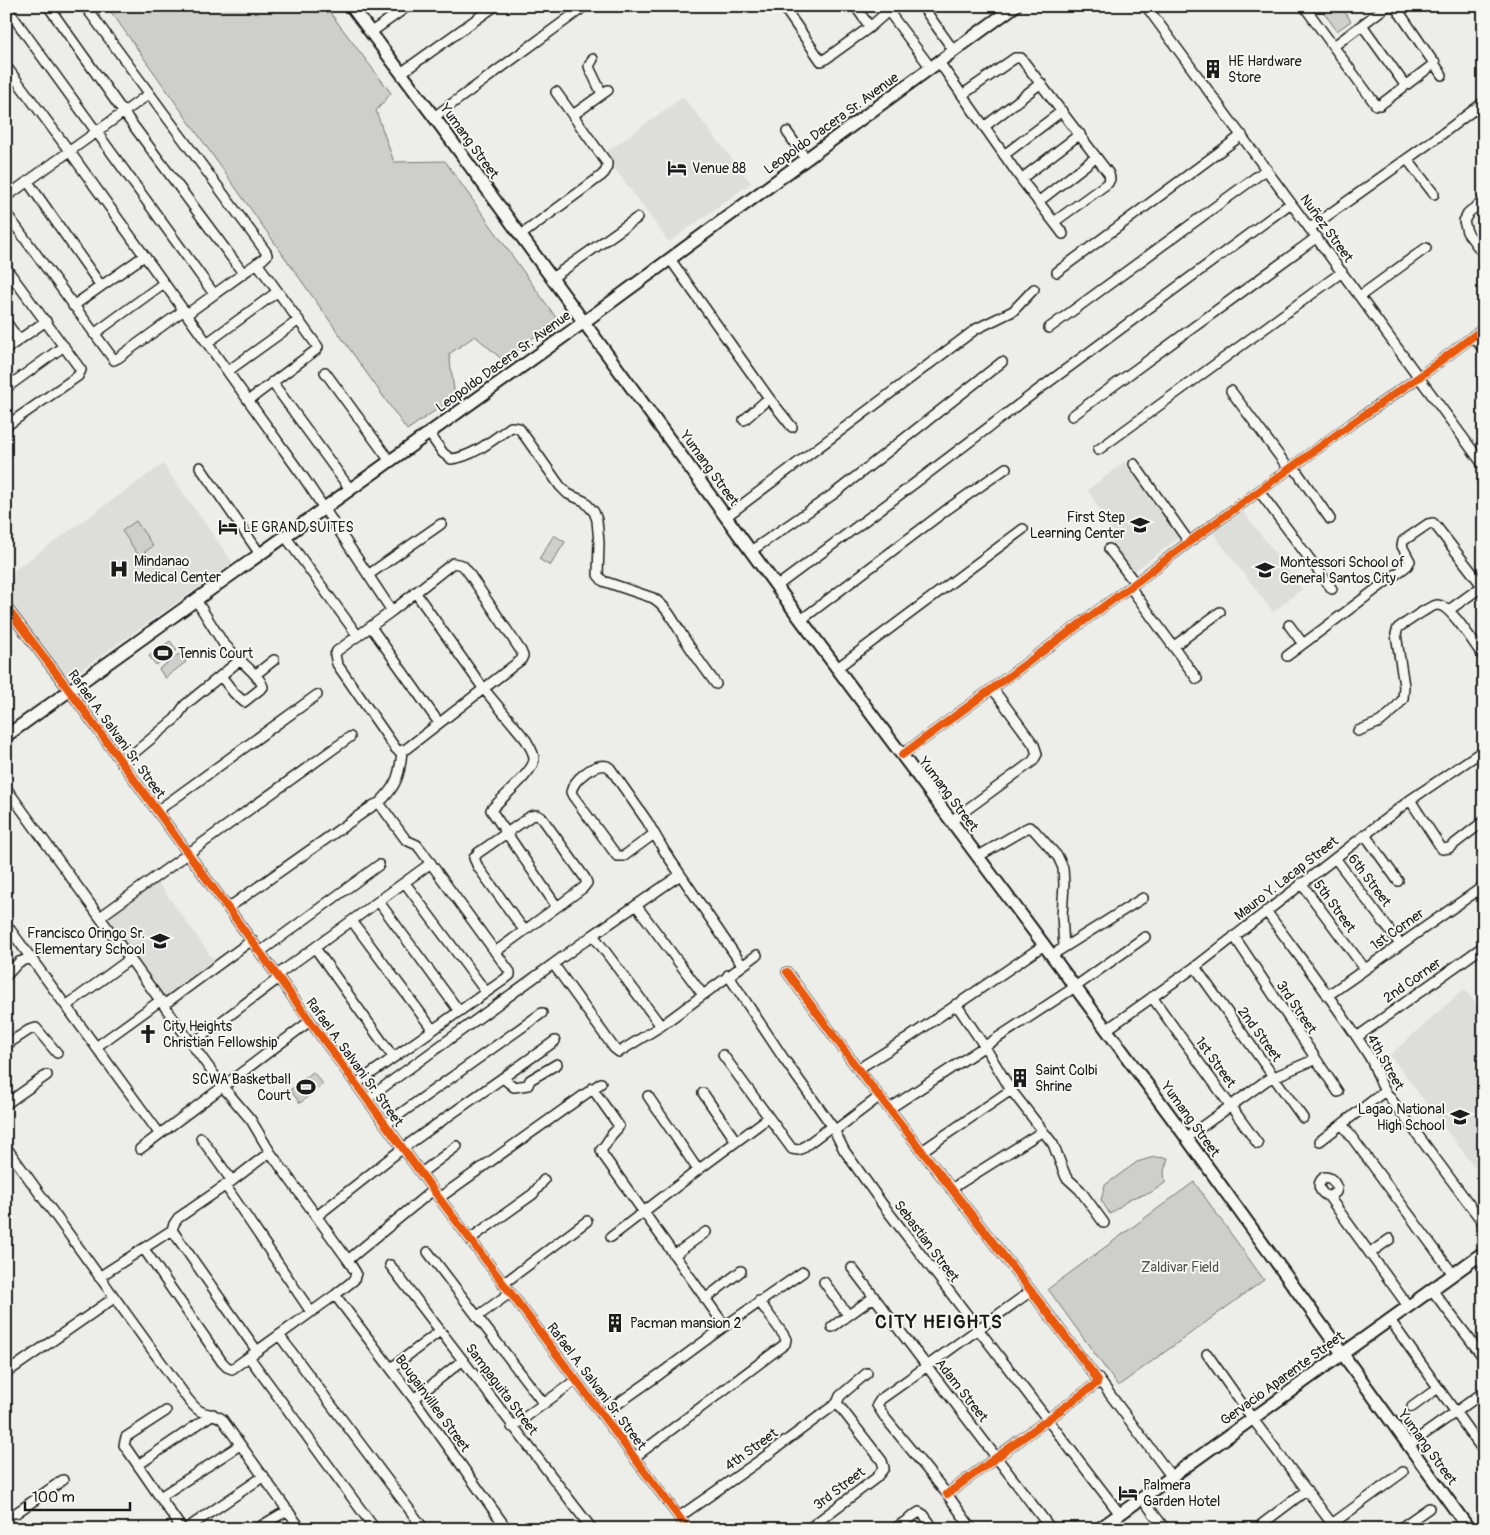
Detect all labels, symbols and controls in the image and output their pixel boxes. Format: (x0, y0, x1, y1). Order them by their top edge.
place label: HE Hardware Store (1228, 53, 1302, 86)
building icon: HE Hardware Store (1202, 58, 1224, 80)
street label: Leopoldo Dacera Sr. Avenue (761, 69, 902, 178)
street label: Yumang Street (436, 100, 503, 183)
hotel icon: Venue 88 (666, 157, 688, 179)
place label: Venue 88 (692, 160, 746, 177)
street label: Nuñez Street (1296, 191, 1357, 266)
street label: Leopoldo Dacera Sr. Avenue (433, 307, 574, 416)
street label: Yumang Street (676, 427, 743, 510)
place label: First Step Learning Center (1030, 509, 1125, 542)
school or university icon: First Step Learning Center (1129, 514, 1151, 536)
hotel icon: LE GRAND SUITES (217, 516, 239, 538)
place label: LE GRAND SUITES (243, 519, 354, 536)
place label: Mindanao Medical Center (134, 553, 221, 586)
place label: Montessori School of General Santos City (1280, 554, 1405, 587)
hospital icon: Mindanao Medical Center (108, 558, 130, 580)
school or university icon: Montessori School of General Santos City (1254, 559, 1276, 581)
sports icon: Tennis Court (152, 642, 174, 664)
place label: Tennis Court (178, 645, 253, 662)
street label: Rafael A. Salvani Sr. Street (64, 667, 169, 802)
street label: Yumang Street (914, 753, 982, 835)
street label: Mauro Y. Lacap Street (1231, 832, 1342, 924)
street label: 6th Street (1344, 851, 1395, 910)
street label: 5th Street (1310, 877, 1360, 936)
street label: 1st Corner (1367, 905, 1427, 954)
place label: Francisco Oringo Sr. Elementary School (27, 925, 145, 958)
school or university icon: Francisco Oringo Sr. Elementary School (149, 930, 171, 952)
street label: 2nd Corner (1380, 954, 1444, 1006)
street label: 3rd Street (1273, 977, 1321, 1037)
street label: Rafael A. Salvani Sr. Street (302, 995, 407, 1130)
street label: 2nd Street (1234, 1004, 1285, 1065)
place label: City Heights Christian Fellowship (163, 1018, 278, 1051)
church icon: City Heights Christian Fellowship (137, 1023, 159, 1045)
street label: 4th Street (1363, 1031, 1408, 1093)
street label: 1st Street (1192, 1034, 1240, 1091)
place label: Saint Colbi Shrine (1035, 1062, 1098, 1095)
building icon: Saint Colbi Shrine (1009, 1067, 1031, 1089)
place label: SCWA Basketball Court (192, 1071, 291, 1104)
sports icon: SCWA Basketball Court (295, 1076, 317, 1098)
street label: Yumang Street (1157, 1078, 1224, 1161)
place label: Lagao National High School (1358, 1101, 1445, 1134)
school or university icon: Lagao National High School (1449, 1106, 1471, 1128)
street label: Sebastian Street (890, 1197, 963, 1286)
park label: Zaldivar Field (1141, 1259, 1219, 1276)
district label: CITY HEIGHTS (875, 1310, 1003, 1334)
building icon: Pacman mansion 2 (604, 1312, 626, 1334)
place label: Pacman mansion 2 (630, 1315, 742, 1332)
street label: Rafael A. Salvani Sr. Street (543, 1319, 650, 1454)
street label: Gervacio Aparente Street (1217, 1328, 1348, 1429)
street label: Sampaguita Street (462, 1340, 542, 1439)
street label: Bougainvillea Street (392, 1351, 474, 1456)
street label: Adam Street (932, 1355, 992, 1426)
street label: Yumang Street (1394, 1406, 1461, 1489)
street label: 4th Street (721, 1424, 781, 1474)
street label: 3rd Street (810, 1463, 869, 1513)
place label: Palmera Garden Hotel (1143, 1477, 1220, 1510)
scale bar (25, 1480, 130, 1512)
hotel icon: Palmera Garden Hotel (1117, 1482, 1139, 1504)
text: 100 m (32, 1488, 75, 1507)

